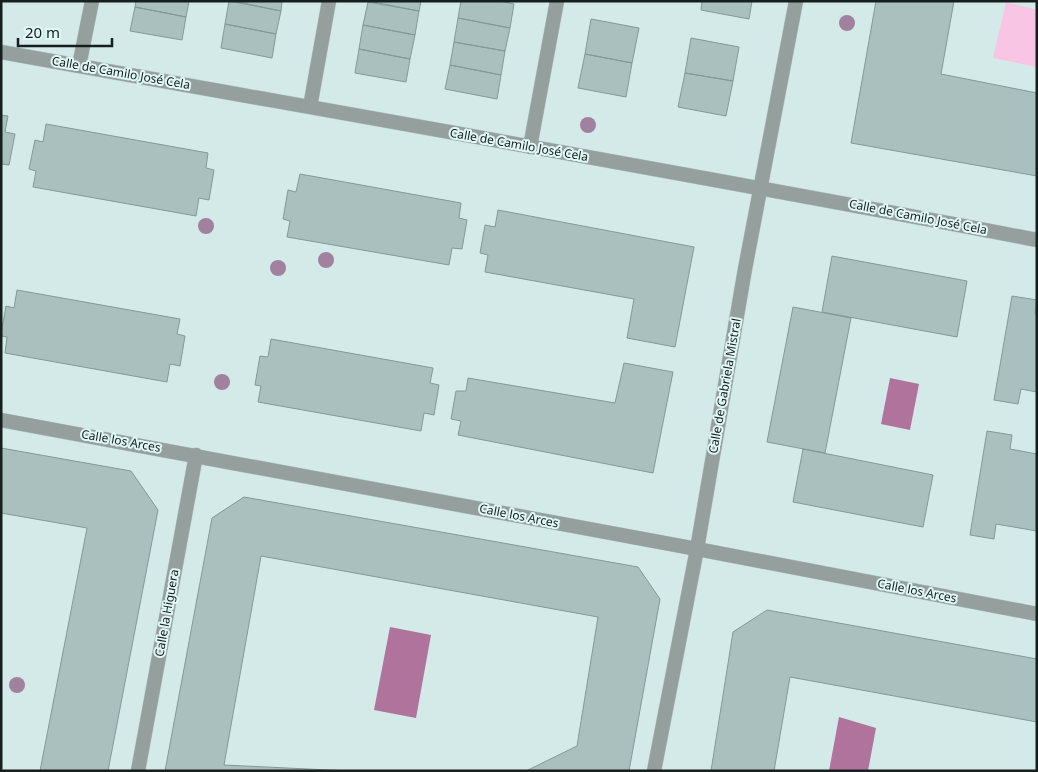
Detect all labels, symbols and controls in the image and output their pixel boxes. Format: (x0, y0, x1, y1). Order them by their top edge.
scale bar (18, 15, 111, 47)
text: 20 m (25, 22, 60, 42)
street label: Calle de Camilo José Cela (51, 52, 192, 93)
street label: Calle de Camilo José Cela (449, 124, 590, 165)
street label: Calle de Camilo José Cela (848, 195, 989, 238)
street label: Calle de Gabriela Mistral (704, 317, 745, 455)
street label: Calle los Arces (80, 425, 162, 456)
street label: Calle los Arces (478, 500, 560, 532)
street label: Calle la Higuera (150, 568, 183, 658)
street label: Calle los Arces (876, 575, 958, 607)

